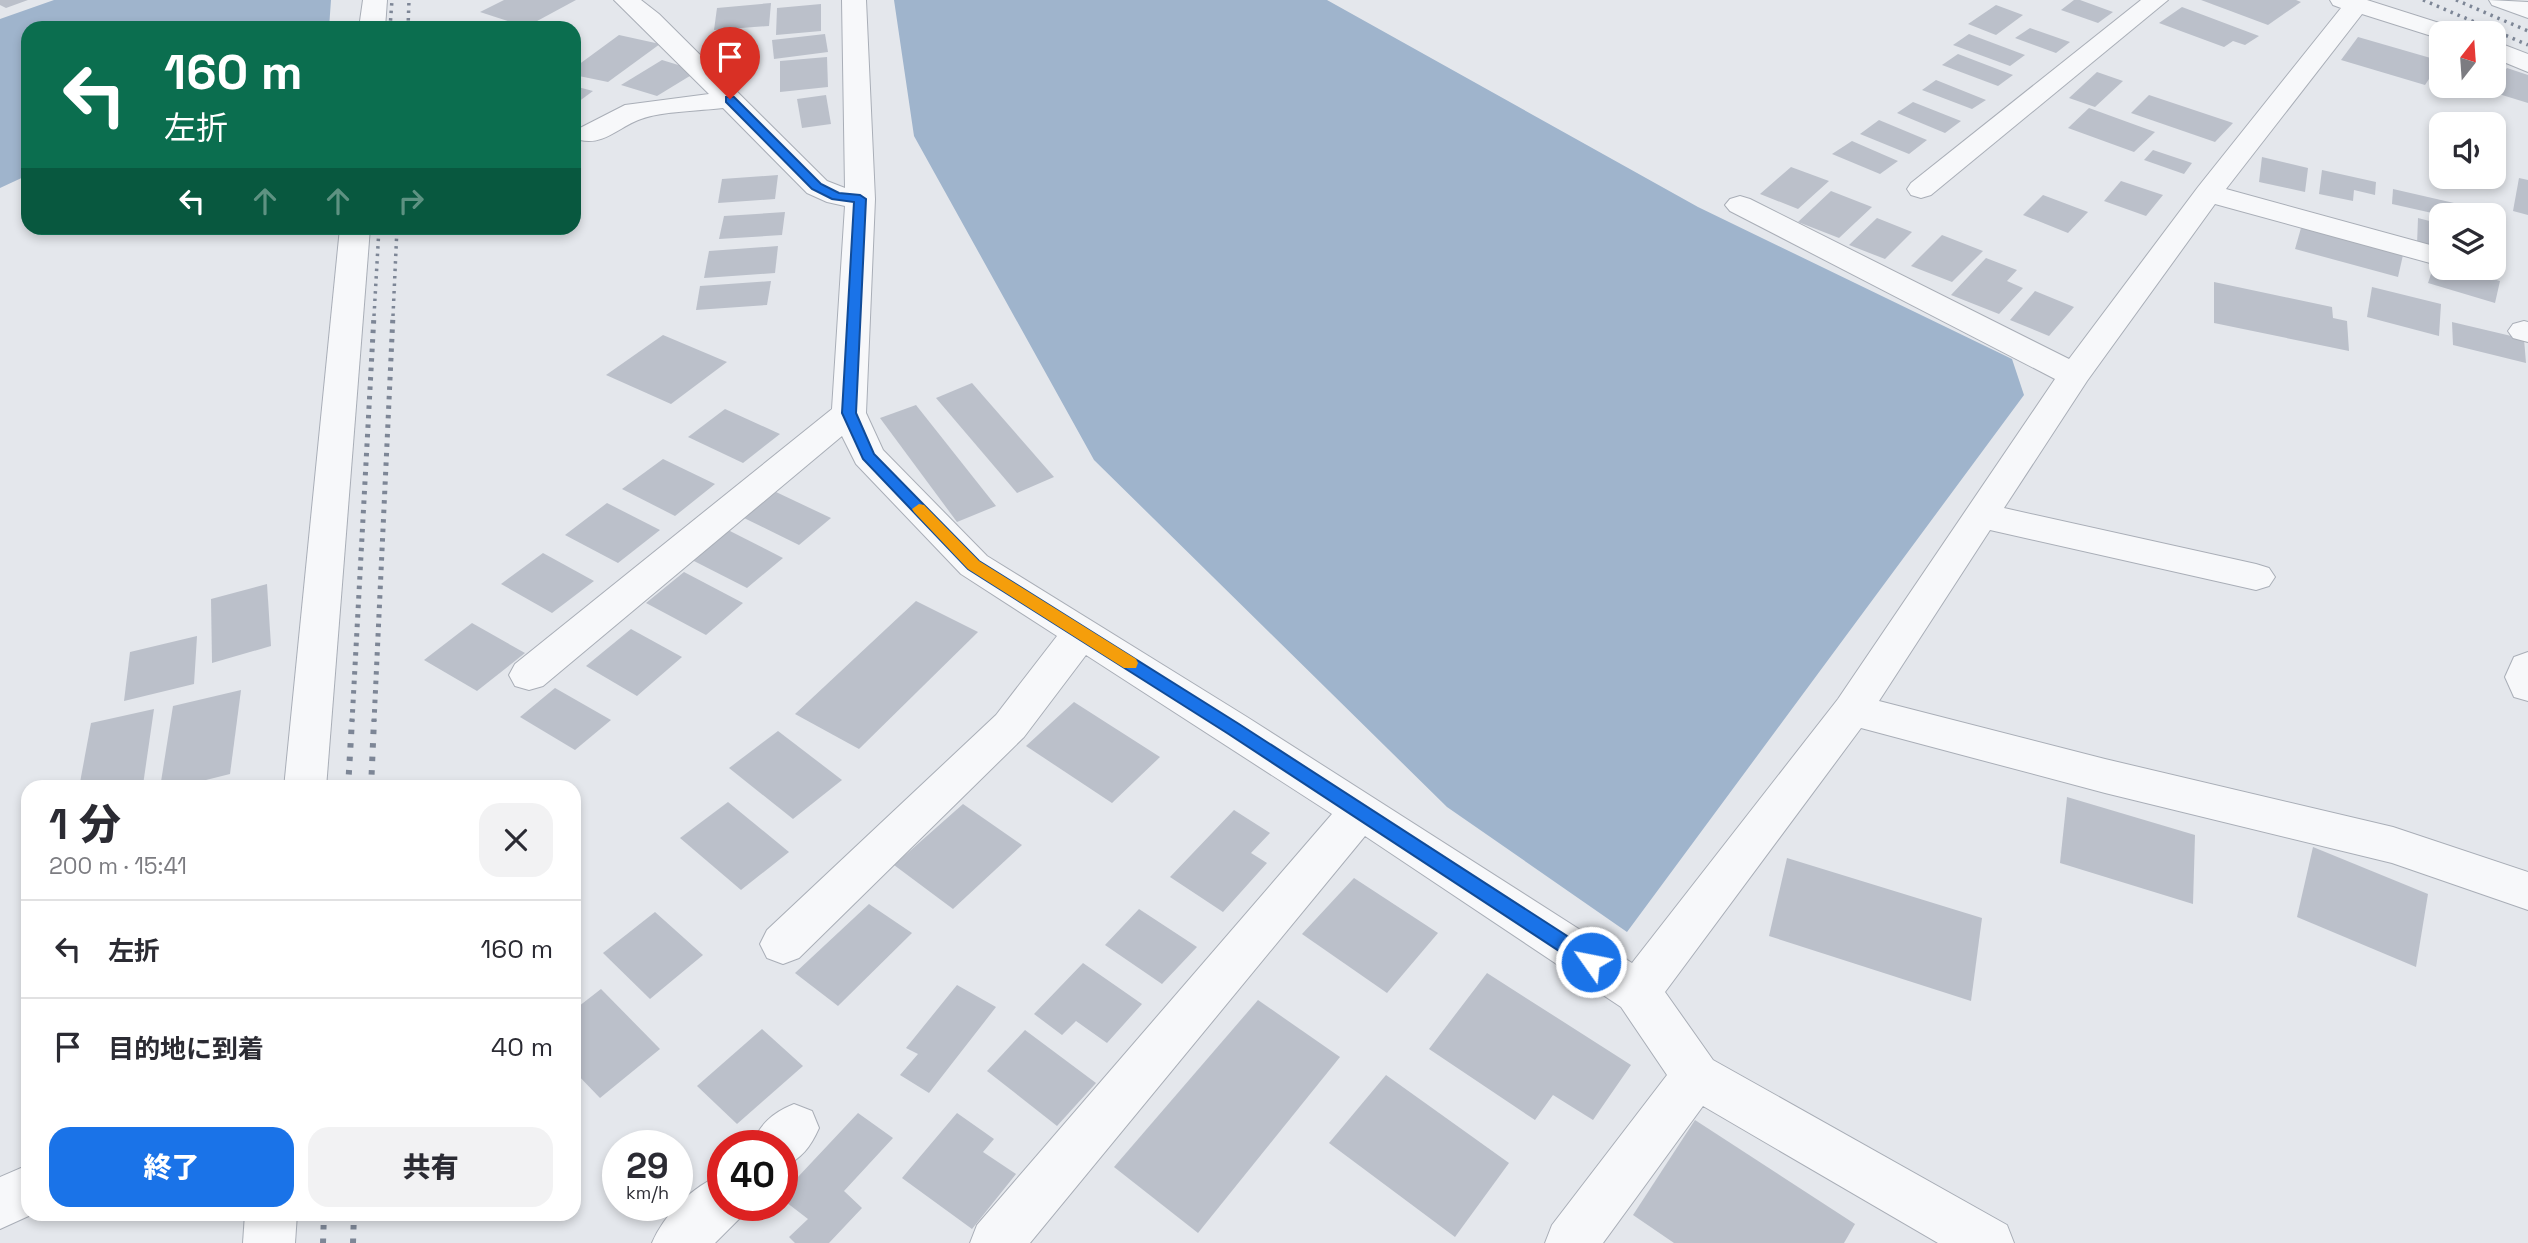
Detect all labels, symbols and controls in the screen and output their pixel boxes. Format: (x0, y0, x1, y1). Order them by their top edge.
north arrow (2429, 21, 2506, 98)
map controls (2429, 21, 2506, 280)
pin (700, 27, 760, 99)
icon: arrive (711, 38, 749, 76)
text: 160 m (164, 41, 302, 103)
icon: left (49, 49, 140, 140)
text: 左折 (164, 108, 228, 148)
button: sound (2429, 112, 2506, 189)
icon: left (173, 182, 211, 220)
icon: ahead (246, 182, 284, 220)
icon: ahead (319, 182, 357, 220)
icon: right (392, 182, 430, 220)
button: layers (2429, 203, 2506, 280)
text: 1 分 (49, 798, 121, 851)
button: close (479, 803, 553, 877)
text: 200 m · 15:41 (49, 851, 187, 881)
position arrow (1554, 925, 1628, 999)
icon: left (49, 930, 87, 968)
text: 160 m (481, 932, 553, 966)
text: 左折 (108, 934, 160, 968)
icon: arrive (49, 1028, 87, 1066)
text: 40 m (491, 1030, 553, 1064)
text: 目的地に到着 (108, 1032, 264, 1066)
button: 終了 (49, 1127, 294, 1207)
button: 共有 (308, 1127, 553, 1207)
speed limit sign: 40 (707, 1130, 798, 1221)
text: 29 (626, 1144, 669, 1188)
text: km/h (626, 1181, 669, 1204)

